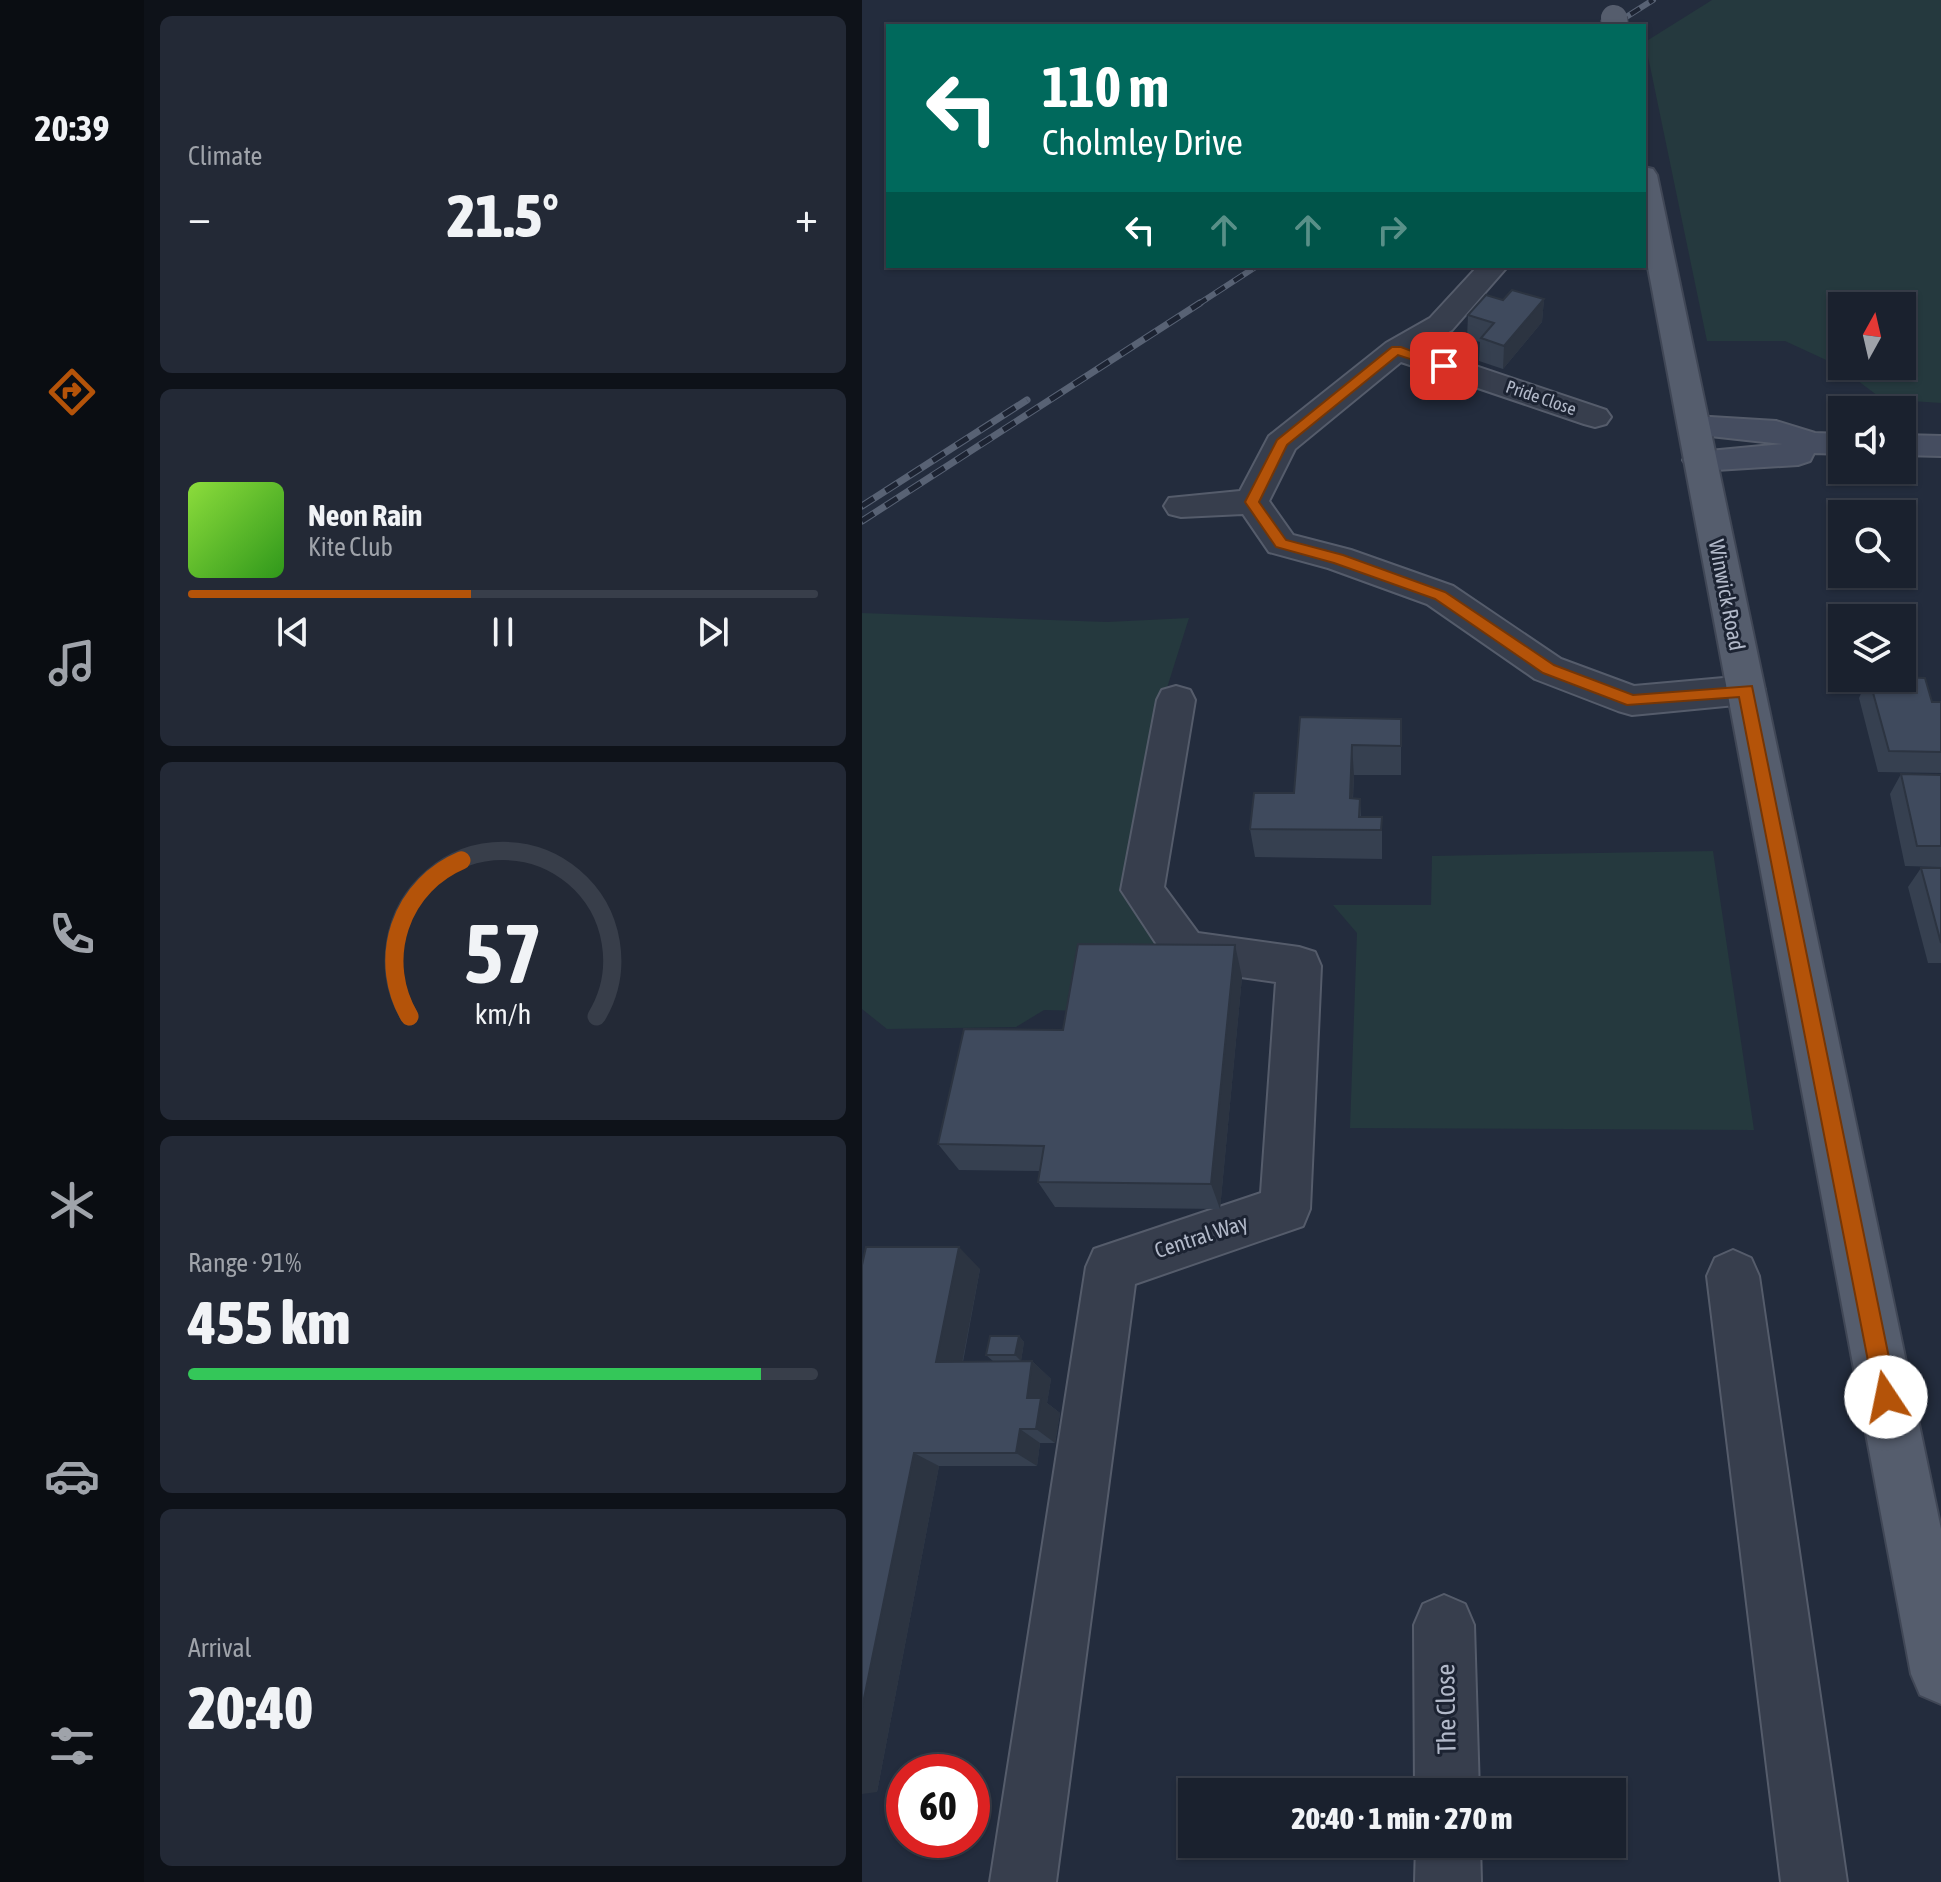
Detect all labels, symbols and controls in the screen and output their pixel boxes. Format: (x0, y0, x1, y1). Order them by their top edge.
text: 110 m (1042, 55, 1169, 119)
icon: left (910, 56, 1014, 160)
text: 20:39 (35, 107, 109, 149)
text: Cholmley Drive (1042, 121, 1243, 163)
text: Climate (188, 141, 262, 171)
text: 21.5° (447, 181, 559, 250)
text: − (188, 191, 211, 241)
text: + (795, 191, 818, 241)
icon: left (1118, 208, 1162, 252)
icon: ahead (1202, 208, 1246, 252)
icon: ahead (1286, 208, 1330, 252)
icon: right (1370, 208, 1414, 252)
north arrow (1828, 292, 1916, 380)
map controls (1828, 292, 1916, 692)
pin (1410, 332, 1478, 400)
icon: arrive (1422, 344, 1466, 388)
icon: directions (44, 364, 100, 420)
street label: Pride Close (1503, 376, 1579, 419)
button: sound (1828, 396, 1916, 484)
text: Neon Rain (308, 498, 422, 532)
button: search (1828, 500, 1916, 588)
text: Kite Club (308, 532, 393, 562)
street label: Winwick Road (1703, 537, 1751, 653)
button: layers (1828, 604, 1916, 692)
icon: previous (271, 610, 315, 654)
icon: pause (481, 610, 525, 654)
icon: next (691, 610, 735, 654)
icon: music (44, 635, 100, 691)
text: 57 (464, 905, 542, 1001)
icon: phone (44, 906, 100, 962)
text: km/h (475, 997, 531, 1030)
icon: climate (44, 1177, 100, 1233)
street label: Central Way (1151, 1209, 1251, 1263)
text: Range · 91% (188, 1248, 301, 1278)
text: 455 km (188, 1288, 350, 1357)
position arrow (1844, 1355, 1928, 1439)
icon: car (44, 1448, 100, 1504)
text: Arrival (188, 1633, 252, 1663)
street label: The Close (1430, 1664, 1462, 1754)
text: 20:40 (188, 1673, 313, 1742)
icon: filters (44, 1718, 100, 1774)
speed limit sign: 60 (886, 1754, 990, 1858)
text: 20:40 · 1 min · 270 m (1292, 1801, 1512, 1835)

